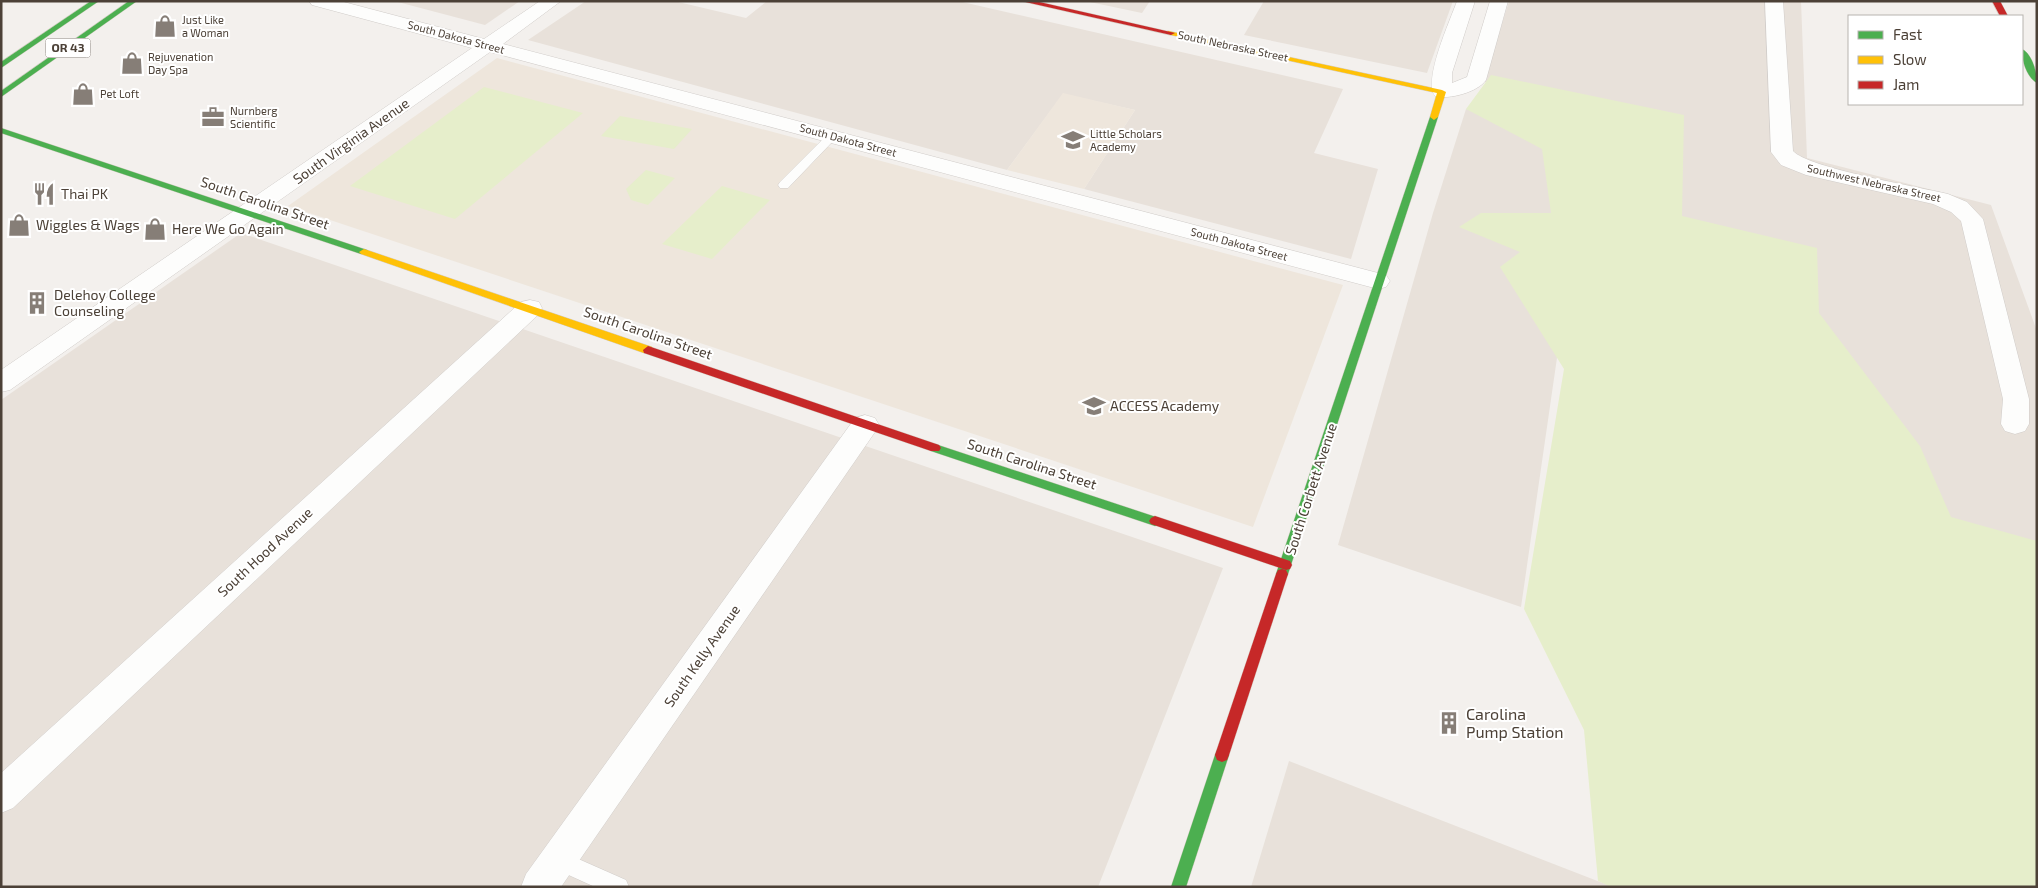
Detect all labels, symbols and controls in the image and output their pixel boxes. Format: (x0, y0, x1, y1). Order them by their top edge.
shop icon: Just Like a Woman (152, 13, 178, 39)
place label: Just Like a Woman (182, 13, 229, 39)
legend (1848, 15, 2023, 105)
street label: South Dakota Street (406, 17, 506, 56)
text: Fast (1893, 25, 1923, 43)
street label: South Nebraska Street (1177, 27, 1289, 64)
road number: OR 43 (46, 38, 90, 58)
shop icon: Rejuvenation Day Spa (119, 50, 145, 76)
place label: Rejuvenation Day Spa (148, 50, 213, 76)
text: Slow (1893, 50, 1927, 68)
text: Jam (1893, 75, 1919, 93)
shop icon: Pet Loft (70, 81, 96, 107)
place label: Pet Loft (100, 87, 139, 100)
street label: South Virginia Avenue (289, 94, 412, 187)
office icon: Nurnberg Scientific (200, 104, 226, 130)
place label: Nurnberg Scientific (230, 104, 278, 130)
street label: South Dakota Street (798, 120, 898, 159)
school or university icon: Little Scholars Academy (1060, 127, 1086, 153)
place label: Little Scholars Academy (1090, 127, 1162, 153)
street label: Southwest Nebraska Street (1806, 161, 1942, 204)
street label: South Carolina Street (199, 173, 332, 233)
restaurant icon: Thai PK (31, 181, 57, 207)
place label: Thai PK (61, 185, 109, 202)
shop icon: Wiggles & Wags (6, 212, 32, 238)
place label: Wiggles & Wags (36, 216, 140, 233)
shop icon: Here We Go Again (142, 216, 168, 242)
place label: Here We Go Again (172, 220, 284, 237)
street label: South Dakota Street (1189, 224, 1289, 263)
place label: Delehoy College Counseling (54, 286, 156, 319)
building icon: Delehoy College Counseling (24, 290, 50, 316)
street label: South Carolina Street (582, 303, 715, 363)
school or university icon: ACCESS Academy (1081, 393, 1107, 419)
place label: ACCESS Academy (1110, 397, 1220, 414)
street label: South Corbett Avenue (1281, 421, 1340, 557)
street label: South Carolina Street (965, 435, 1099, 492)
street label: South Hood Avenue (214, 503, 316, 600)
street label: South Kelly Avenue (660, 601, 743, 710)
place label: Carolina Pump Station (1466, 704, 1564, 741)
building icon: Carolina Pump Station (1436, 710, 1462, 736)

